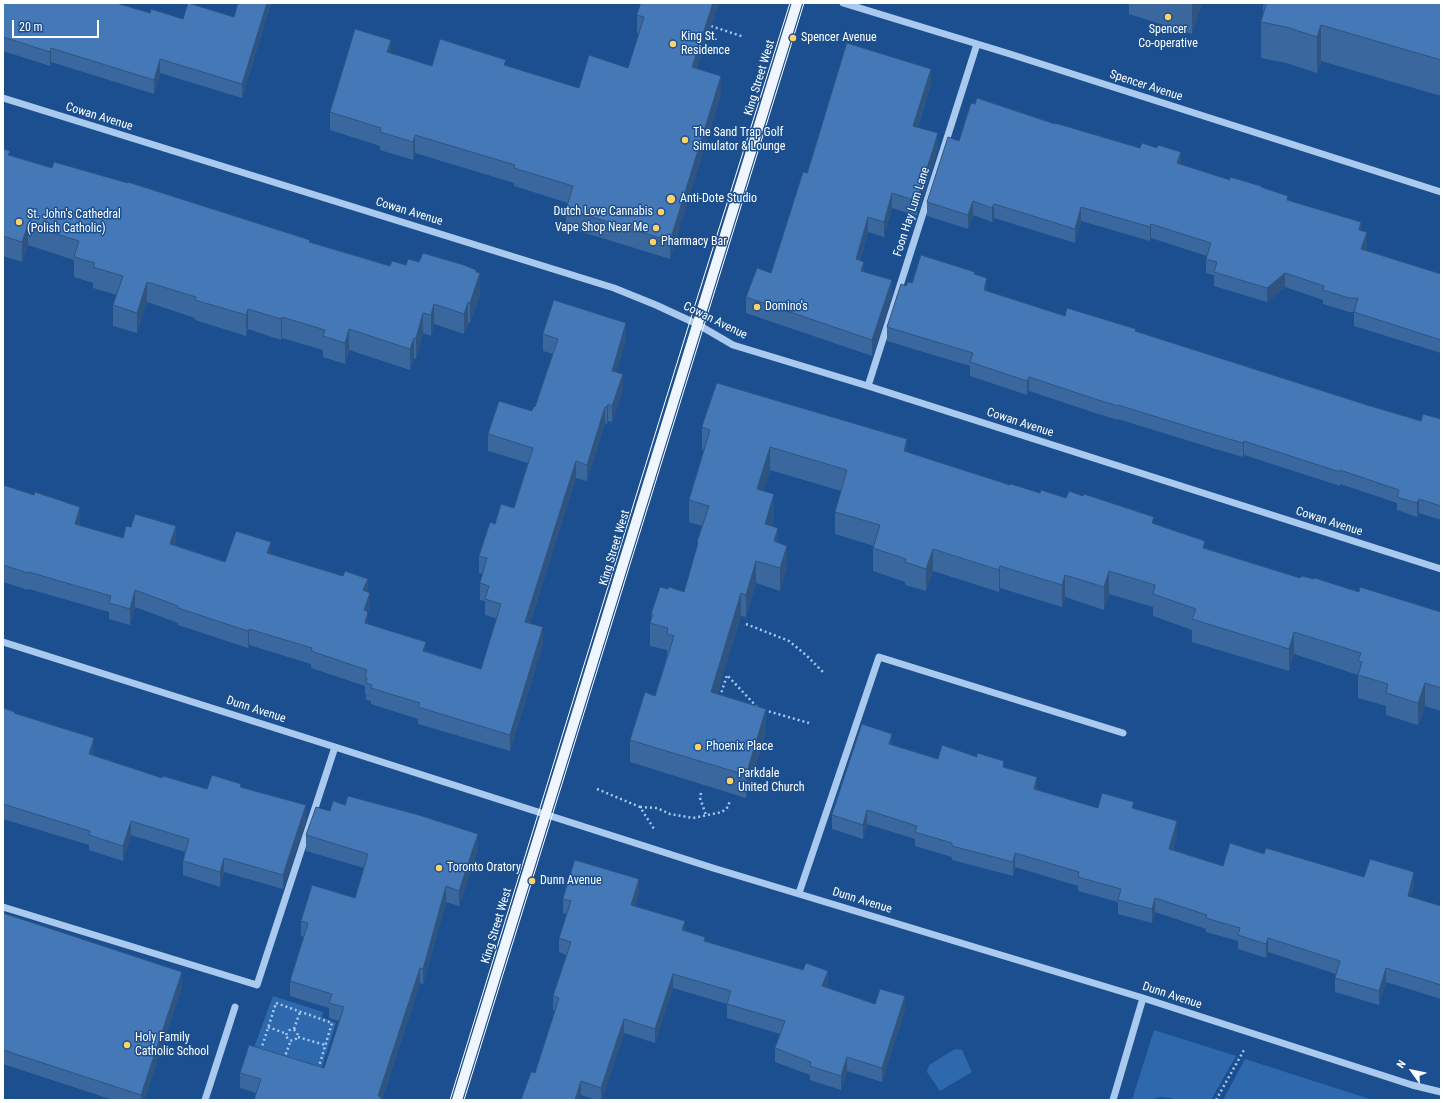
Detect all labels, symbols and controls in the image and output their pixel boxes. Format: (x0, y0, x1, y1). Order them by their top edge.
scale bar (14, 12, 101, 38)
marker: Spencer Co-operative (1163, 12, 1173, 22)
text: 20 m (19, 20, 43, 34)
place label: Spencer Co-operative (1138, 23, 1198, 51)
place label: King St. Residence (681, 30, 730, 58)
place label: Spencer Avenue (801, 31, 877, 45)
marker: Spencer Avenue (788, 33, 798, 43)
street label: King Street West (742, 38, 778, 118)
marker: King St. Residence (668, 39, 678, 49)
street label: Spencer Avenue (1108, 67, 1184, 105)
street label: Cowan Avenue (64, 100, 134, 134)
place label: The Sand Trap Golf Simulator & Lounge (693, 126, 785, 154)
marker: The Sand Trap Golf Simulator & Lounge (680, 135, 690, 145)
street label: Foon Hay Lum Lane (891, 166, 933, 258)
place label: Anti-Dote Studio (680, 192, 757, 206)
marker: Anti-Dote Studio (665, 193, 677, 205)
street label: Cowan Avenue (374, 195, 444, 229)
place label: Dutch Love Cannabis (554, 205, 653, 219)
marker: Dutch Love Cannabis (656, 207, 666, 217)
place label: St. John's Cathedral (Polish Catholic) (27, 208, 121, 236)
marker: St. John's Cathedral (Polish Catholic) (14, 217, 24, 227)
place label: Vape Shop Near Me (555, 221, 648, 235)
marker: Vape Shop Near Me (651, 223, 661, 233)
place label: Pharmacy Bar (661, 235, 727, 249)
marker: Pharmacy Bar (648, 237, 658, 247)
street label: Cowan Avenue (681, 299, 749, 343)
place label: Domino's (765, 300, 808, 314)
marker: Domino's (752, 302, 762, 312)
street label: Cowan Avenue (985, 405, 1055, 441)
street label: Cowan Avenue (1294, 504, 1364, 540)
street label: King Street West (597, 508, 633, 588)
street label: Dunn Avenue (224, 694, 288, 726)
place label: Phoenix Place (706, 740, 773, 754)
marker: Phoenix Place (693, 742, 703, 752)
place label: Parkdale United Church (738, 767, 804, 795)
marker: Parkdale United Church (725, 776, 735, 786)
place label: Toronto Oratory (447, 861, 521, 875)
marker: Toronto Oratory (434, 863, 444, 873)
place label: Dunn Avenue (540, 874, 602, 888)
marker: Dunn Avenue (527, 876, 537, 886)
street label: Dunn Avenue (830, 885, 894, 917)
street label: King Street West (479, 886, 515, 966)
street label: Dunn Avenue (1140, 980, 1204, 1012)
place label: Holy Family Catholic School (135, 1031, 209, 1059)
marker: Holy Family Catholic School (122, 1040, 132, 1050)
north arrow (1392, 1051, 1432, 1091)
text: N (1394, 1058, 1409, 1071)

